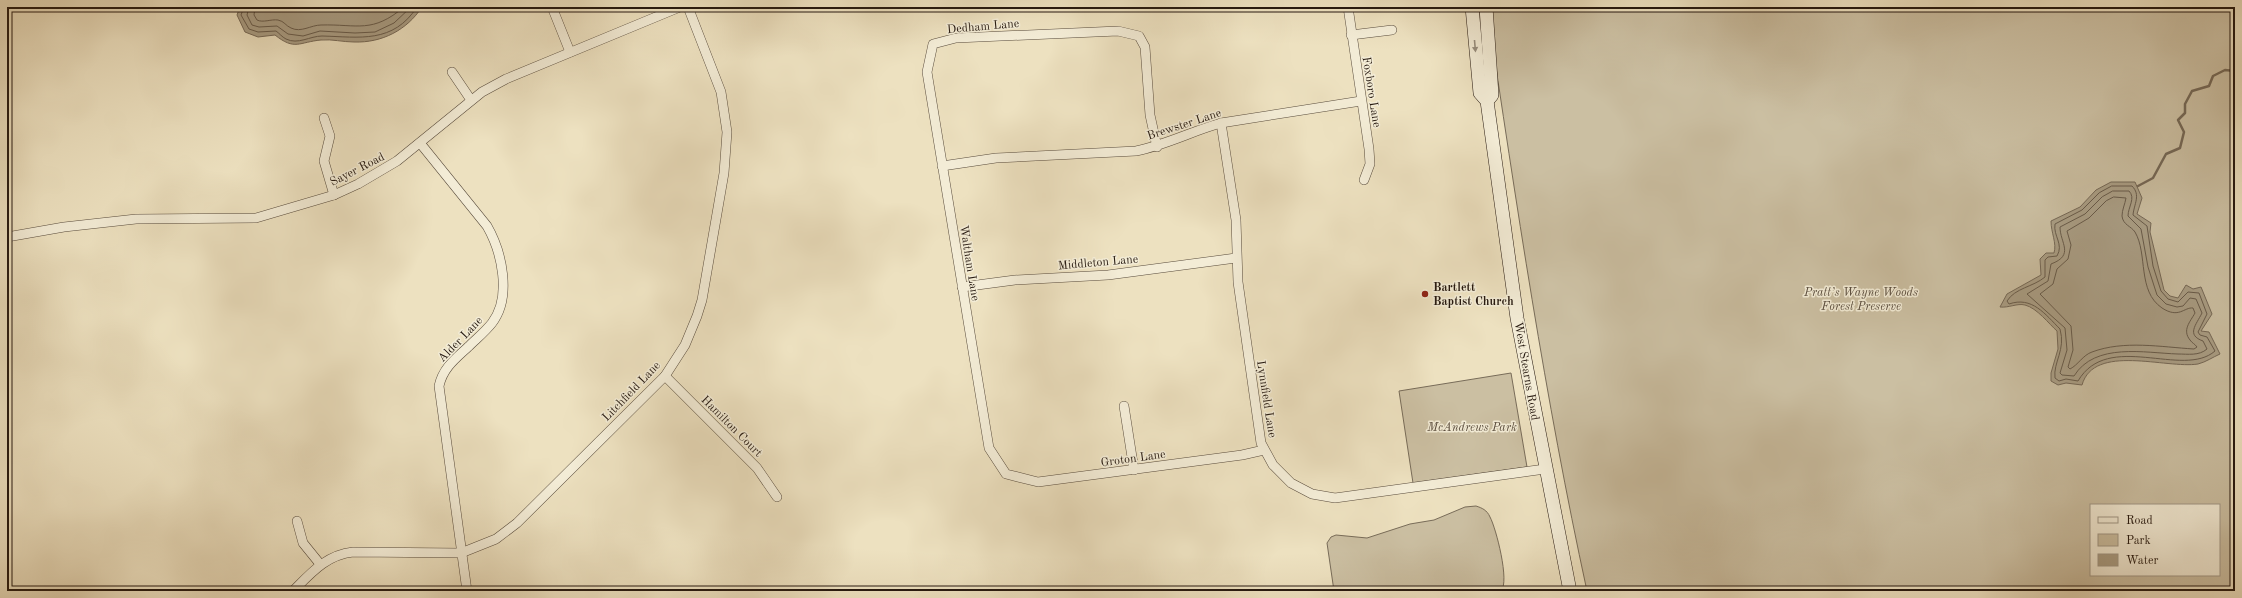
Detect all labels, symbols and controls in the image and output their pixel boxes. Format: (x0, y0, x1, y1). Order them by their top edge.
street label: Dedham Lane (946, 18, 1020, 36)
one-way arrow (1472, 40, 1478, 52)
street label: Foxboro Lane (1359, 56, 1383, 129)
street label: Brewster Lane (1146, 107, 1223, 143)
street label: Sayer Road (328, 151, 387, 189)
street label: Waltham Lane (957, 224, 981, 302)
street label: Middleton Lane (1057, 253, 1139, 272)
place label: Bartlett Baptist Church (1433, 282, 1514, 308)
park label: Pratt’s Wayne Woods Forest Preserve (1803, 287, 1918, 313)
marker: Bartlett Baptist Church (1420, 289, 1430, 299)
street label: Alder Lane (436, 314, 486, 365)
street label: West Stearns Road (1511, 321, 1541, 421)
street label: Litchfield Lane (600, 359, 663, 424)
street label: Lynnfield Lane (1254, 360, 1278, 439)
street label: Hamilton Court (698, 394, 764, 460)
park label: McAndrews Park (1426, 422, 1517, 434)
street label: Groton Lane (1100, 448, 1167, 469)
legend (2090, 504, 2220, 576)
text: Road (2126, 515, 2153, 527)
text: Park (2126, 535, 2151, 547)
text: Water (2126, 555, 2159, 567)

